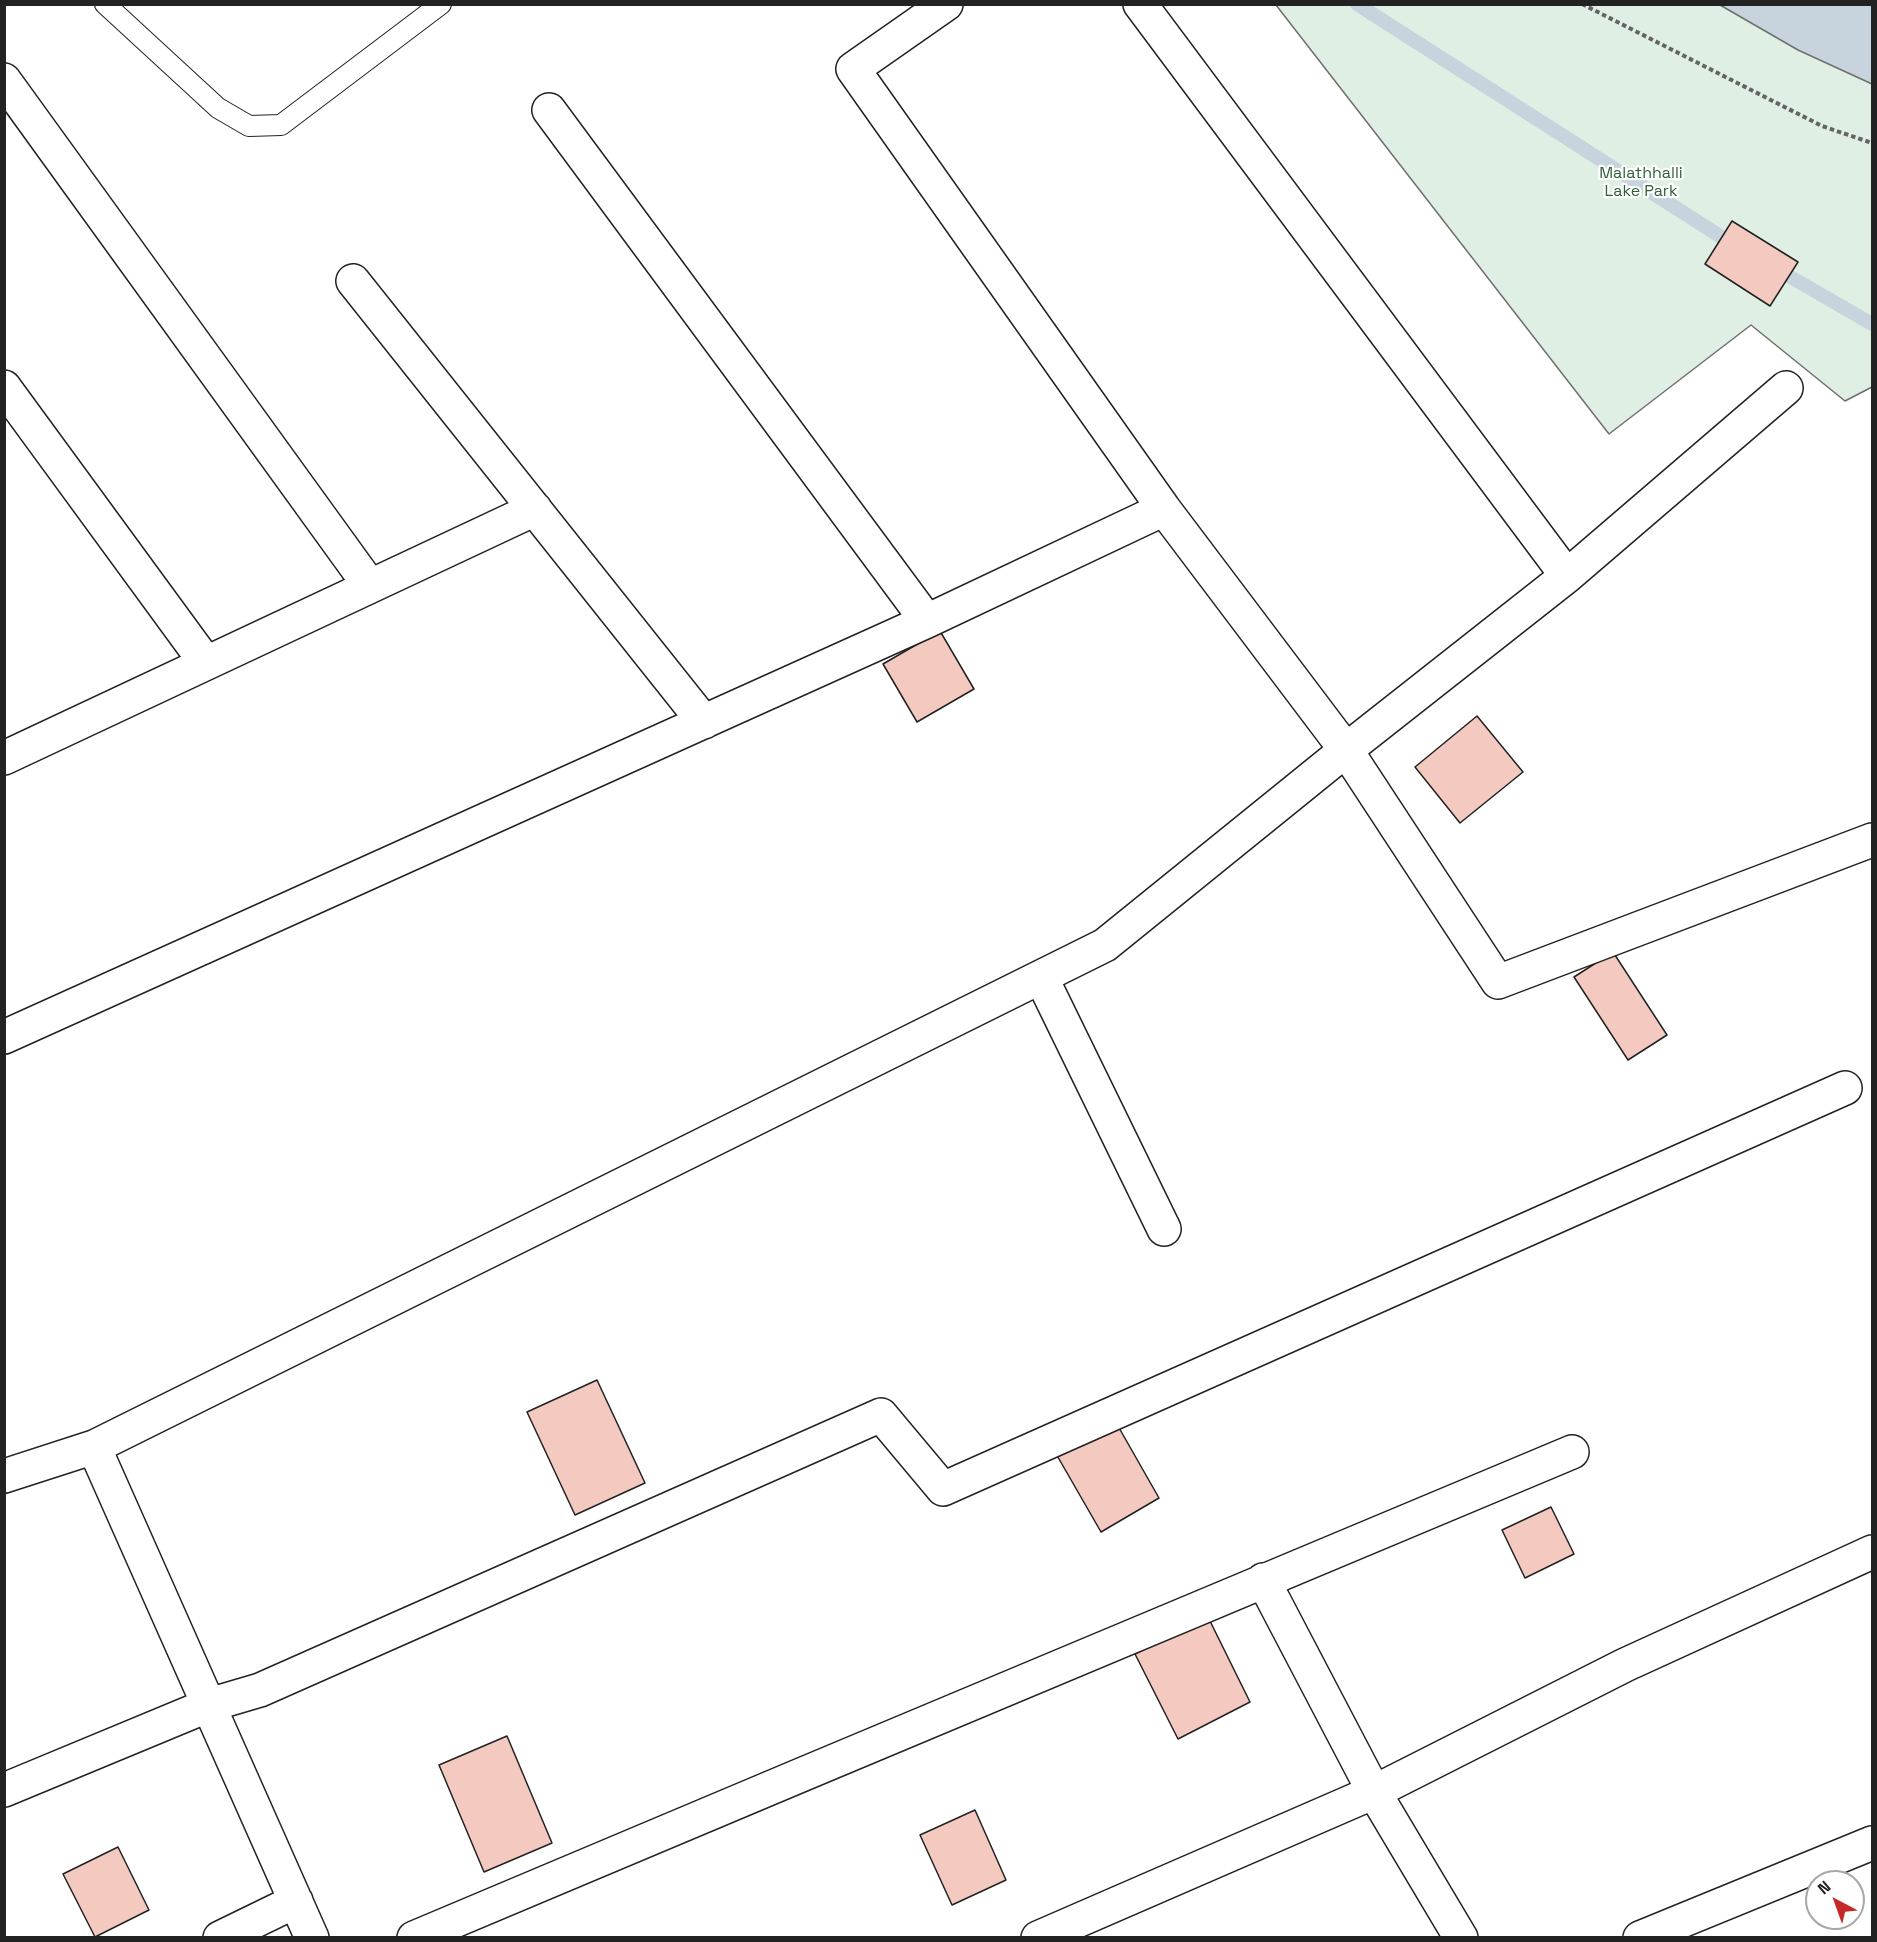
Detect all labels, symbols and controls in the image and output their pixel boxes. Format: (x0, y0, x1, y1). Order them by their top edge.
park label: Malathhalli Lake Park (1599, 164, 1683, 202)
north arrow (1805, 1870, 1865, 1930)
text: N (1813, 1876, 1835, 1899)

